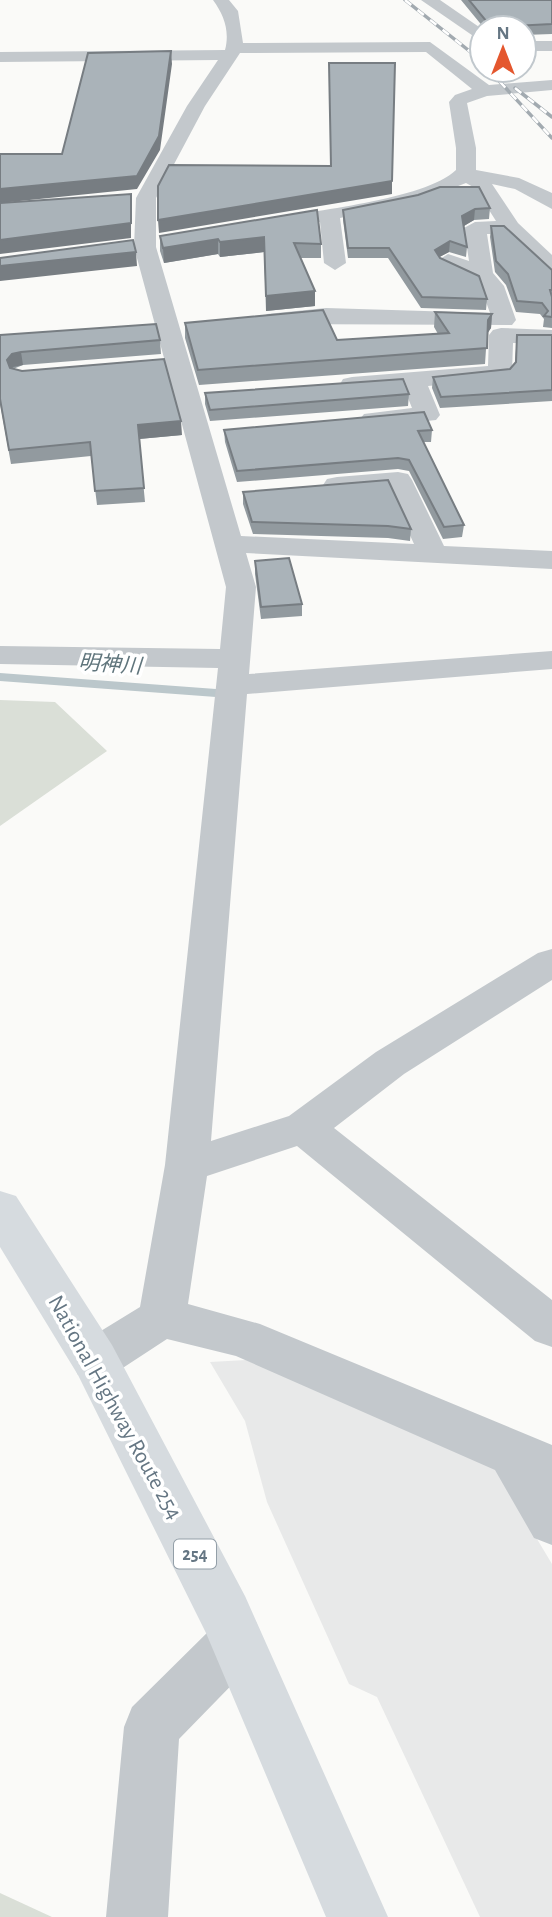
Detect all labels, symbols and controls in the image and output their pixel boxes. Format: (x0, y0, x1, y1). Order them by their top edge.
north arrow (468, 14, 538, 84)
text: N (496, 24, 510, 43)
water label: 明神川 (78, 651, 144, 677)
street label: National Highway Route 254 (43, 1292, 186, 1524)
road number: 254 (174, 1540, 216, 1568)

